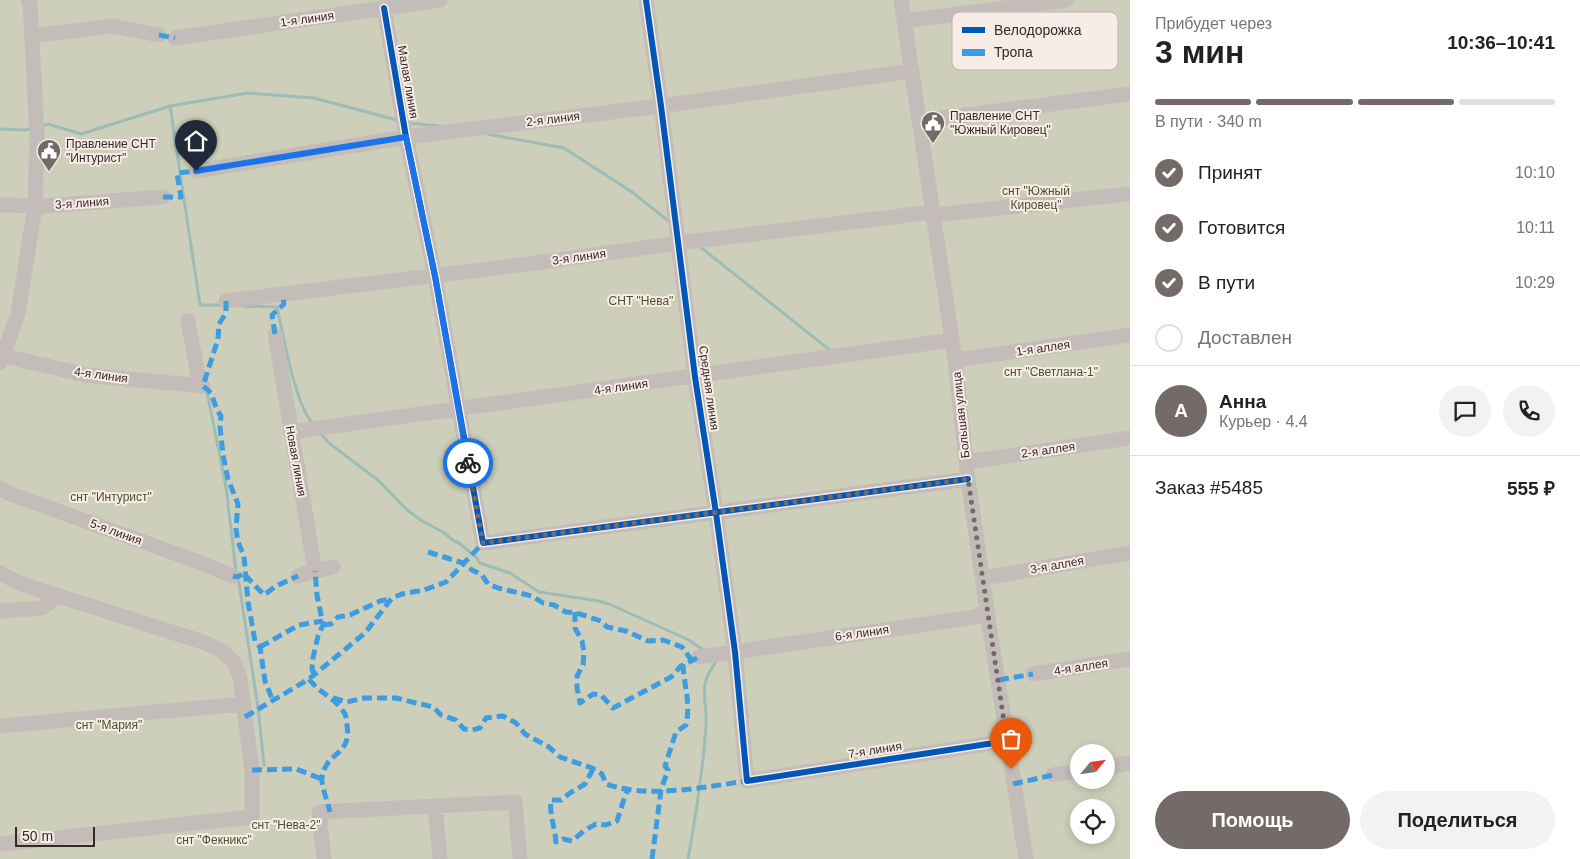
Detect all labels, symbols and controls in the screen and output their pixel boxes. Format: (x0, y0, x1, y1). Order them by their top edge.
street label: 1-я линия (279, 8, 335, 30)
legend (952, 12, 1118, 70)
text: Прибудет через (1155, 15, 1272, 32)
text: Велодорожка (994, 22, 1082, 38)
text: 10:36–10:41 (1447, 32, 1555, 53)
text: 3 мин (1155, 34, 1244, 70)
street label: Малая линия (395, 44, 421, 120)
text: Тропа (994, 44, 1033, 60)
street label: 2-я линия (525, 109, 581, 129)
place label: Правление СНТ "Южный Кировец" (950, 109, 1051, 137)
public building icon: Правление СНТ "Южный Кировец" (920, 110, 946, 144)
text: В пути · 340 m (1155, 113, 1262, 130)
pin (175, 120, 217, 171)
icon: home (182, 127, 210, 155)
place label: Правление СНТ "Интурист" (66, 137, 156, 165)
public building icon: Правление СНТ "Интурист" (36, 138, 62, 172)
icon: check (1155, 159, 1183, 187)
text: Принят (1198, 162, 1262, 183)
text: 10:10 (1515, 164, 1555, 181)
park label: снт "Южный Кировец" (1002, 184, 1070, 212)
street label: 3-я линия (55, 194, 109, 212)
icon: check (1155, 214, 1183, 242)
text: Готовится (1198, 217, 1285, 238)
text: 10:11 (1516, 219, 1555, 236)
street label: 3-я линия (551, 246, 607, 268)
icon: check (1155, 269, 1183, 297)
text: В пути (1198, 272, 1255, 293)
text: 10:29 (1515, 274, 1555, 291)
park label: СНТ "Нева" (609, 294, 673, 308)
text: Доставлен (1198, 327, 1292, 348)
street label: 1-я аллея (1015, 337, 1071, 359)
street label: Средняя линия (696, 345, 722, 431)
street label: 4-я линия (73, 364, 129, 386)
park label: снт "Светлана-1" (1004, 365, 1098, 379)
street label: Большая улица (949, 371, 972, 459)
street label: 4-я линия (593, 376, 649, 398)
button: chat (1439, 385, 1491, 437)
button: phone (1503, 385, 1555, 437)
text: Анна (1219, 391, 1266, 412)
text: А (1174, 400, 1188, 421)
text: Курьер · 4.4 (1219, 413, 1308, 430)
street label: Новая линия (283, 425, 309, 497)
courier (443, 438, 493, 488)
street label: 2-я аллея (1020, 439, 1076, 461)
icon: bike (454, 449, 482, 477)
text: Заказ #5485 (1155, 477, 1263, 498)
text: 555 ₽ (1507, 478, 1555, 499)
park label: снт "Интурист" (70, 490, 152, 504)
street label: 5-я линия (88, 516, 144, 548)
street label: 3-я аллея (1029, 553, 1085, 577)
street label: 6-я линия (834, 622, 890, 644)
street label: 4-я аллея (1053, 656, 1109, 678)
park label: снт "Мария" (76, 718, 142, 732)
pin (990, 718, 1032, 769)
icon: bag (997, 725, 1025, 753)
street label: 7-я линия (847, 739, 903, 761)
north arrow (1070, 744, 1115, 789)
map controls (1070, 744, 1115, 844)
button: Помощь (1155, 791, 1350, 849)
button: Поделиться (1360, 791, 1555, 849)
button: locate (1070, 799, 1115, 844)
park label: снт "Нева-2" (252, 818, 320, 832)
scale bar (15, 824, 95, 847)
text: 50 m (22, 828, 53, 844)
park label: снт "Фекникс" (176, 833, 252, 847)

